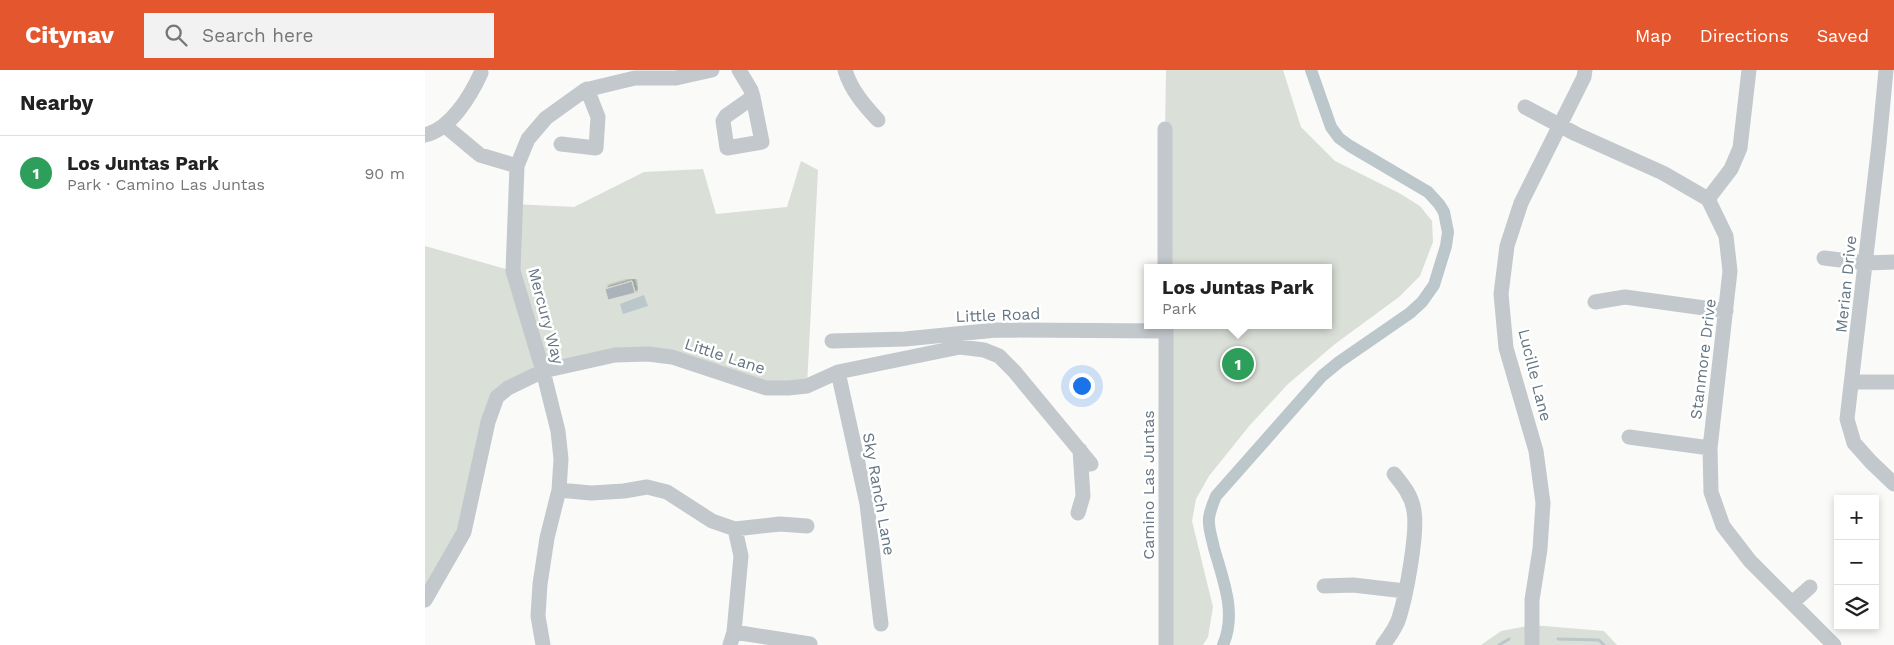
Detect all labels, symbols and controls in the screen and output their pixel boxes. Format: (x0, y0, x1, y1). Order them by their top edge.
search box (144, 13, 494, 58)
text: Citynav (25, 21, 114, 49)
icon: search (162, 21, 190, 49)
text: Search here (202, 24, 313, 47)
text: Map (1635, 25, 1672, 46)
text: Directions (1700, 25, 1789, 46)
text: Saved (1817, 25, 1869, 46)
text: Nearby (20, 90, 93, 115)
text: Los Juntas Park (67, 152, 219, 175)
text: 1 (33, 164, 39, 183)
text: 90 m (364, 164, 405, 183)
text: Park · Camino Las Juntas (67, 175, 265, 194)
street label: Merian Drive (1831, 234, 1861, 334)
popup (1144, 264, 1332, 329)
street label: Mercury Way (524, 266, 568, 367)
text: Los Juntas Park (1162, 276, 1314, 299)
street label: Stanmore Drive (1686, 298, 1720, 420)
text: Park (1162, 299, 1197, 318)
street label: Little Road (955, 304, 1041, 326)
street label: Lucille Lane (1514, 327, 1556, 423)
street label: Little Lane (682, 334, 768, 378)
pin: 1 (1222, 345, 1254, 383)
your location (1069, 373, 1095, 399)
street label: Camino Las Juntas (1139, 410, 1158, 560)
street label: Sky Ranch Lane (859, 431, 899, 557)
map controls (1834, 495, 1879, 630)
button: + (1834, 495, 1879, 540)
button: − (1834, 540, 1879, 585)
button: layers (1834, 585, 1879, 630)

